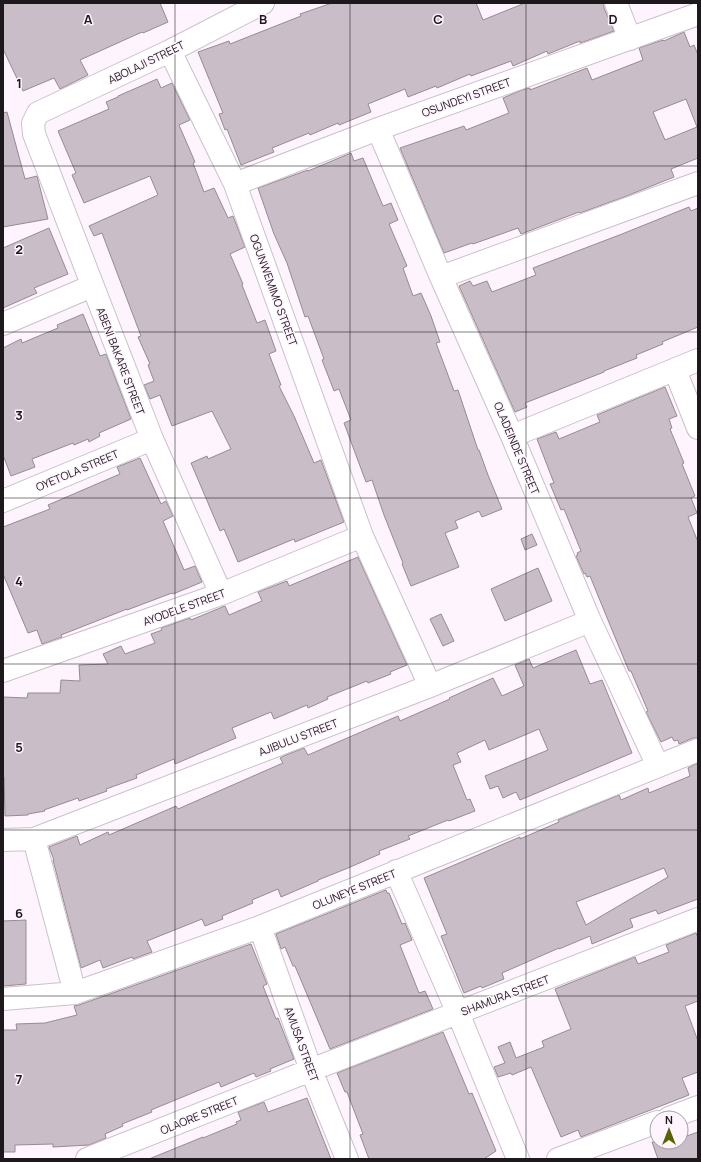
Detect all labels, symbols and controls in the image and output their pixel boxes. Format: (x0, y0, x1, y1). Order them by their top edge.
text: A (84, 10, 93, 28)
text: B (259, 10, 267, 28)
text: C (433, 10, 443, 28)
text: D (608, 10, 618, 28)
street label: ABOLAJI STREET (105, 37, 187, 87)
text: 1 (16, 74, 22, 92)
street label: OSUNDEYI STREET (419, 74, 513, 120)
street label: OGUNWEMIMO STREET (247, 232, 301, 348)
text: 2 (15, 240, 23, 258)
street label: ABENI BAKARE STREET (94, 305, 149, 417)
street label: OLADEINDE STREET (491, 399, 544, 497)
text: 3 (15, 406, 23, 424)
street label: OYETOLA STREET (33, 446, 121, 494)
text: 4 (15, 572, 23, 590)
street label: AYODELE STREET (141, 585, 228, 629)
street label: AJIBULU STREET (256, 715, 340, 759)
text: 5 (15, 738, 23, 756)
street label: OLUNEYE STREET (310, 865, 398, 913)
text: 6 (15, 904, 23, 922)
street label: SHAMURA STREET (459, 971, 552, 1019)
street label: AMUSA STREET (281, 1004, 323, 1084)
text: 7 (16, 1070, 23, 1088)
street label: OLAORE STREET (158, 1092, 241, 1138)
north arrow (649, 1110, 689, 1150)
text: N (665, 1112, 673, 1127)

